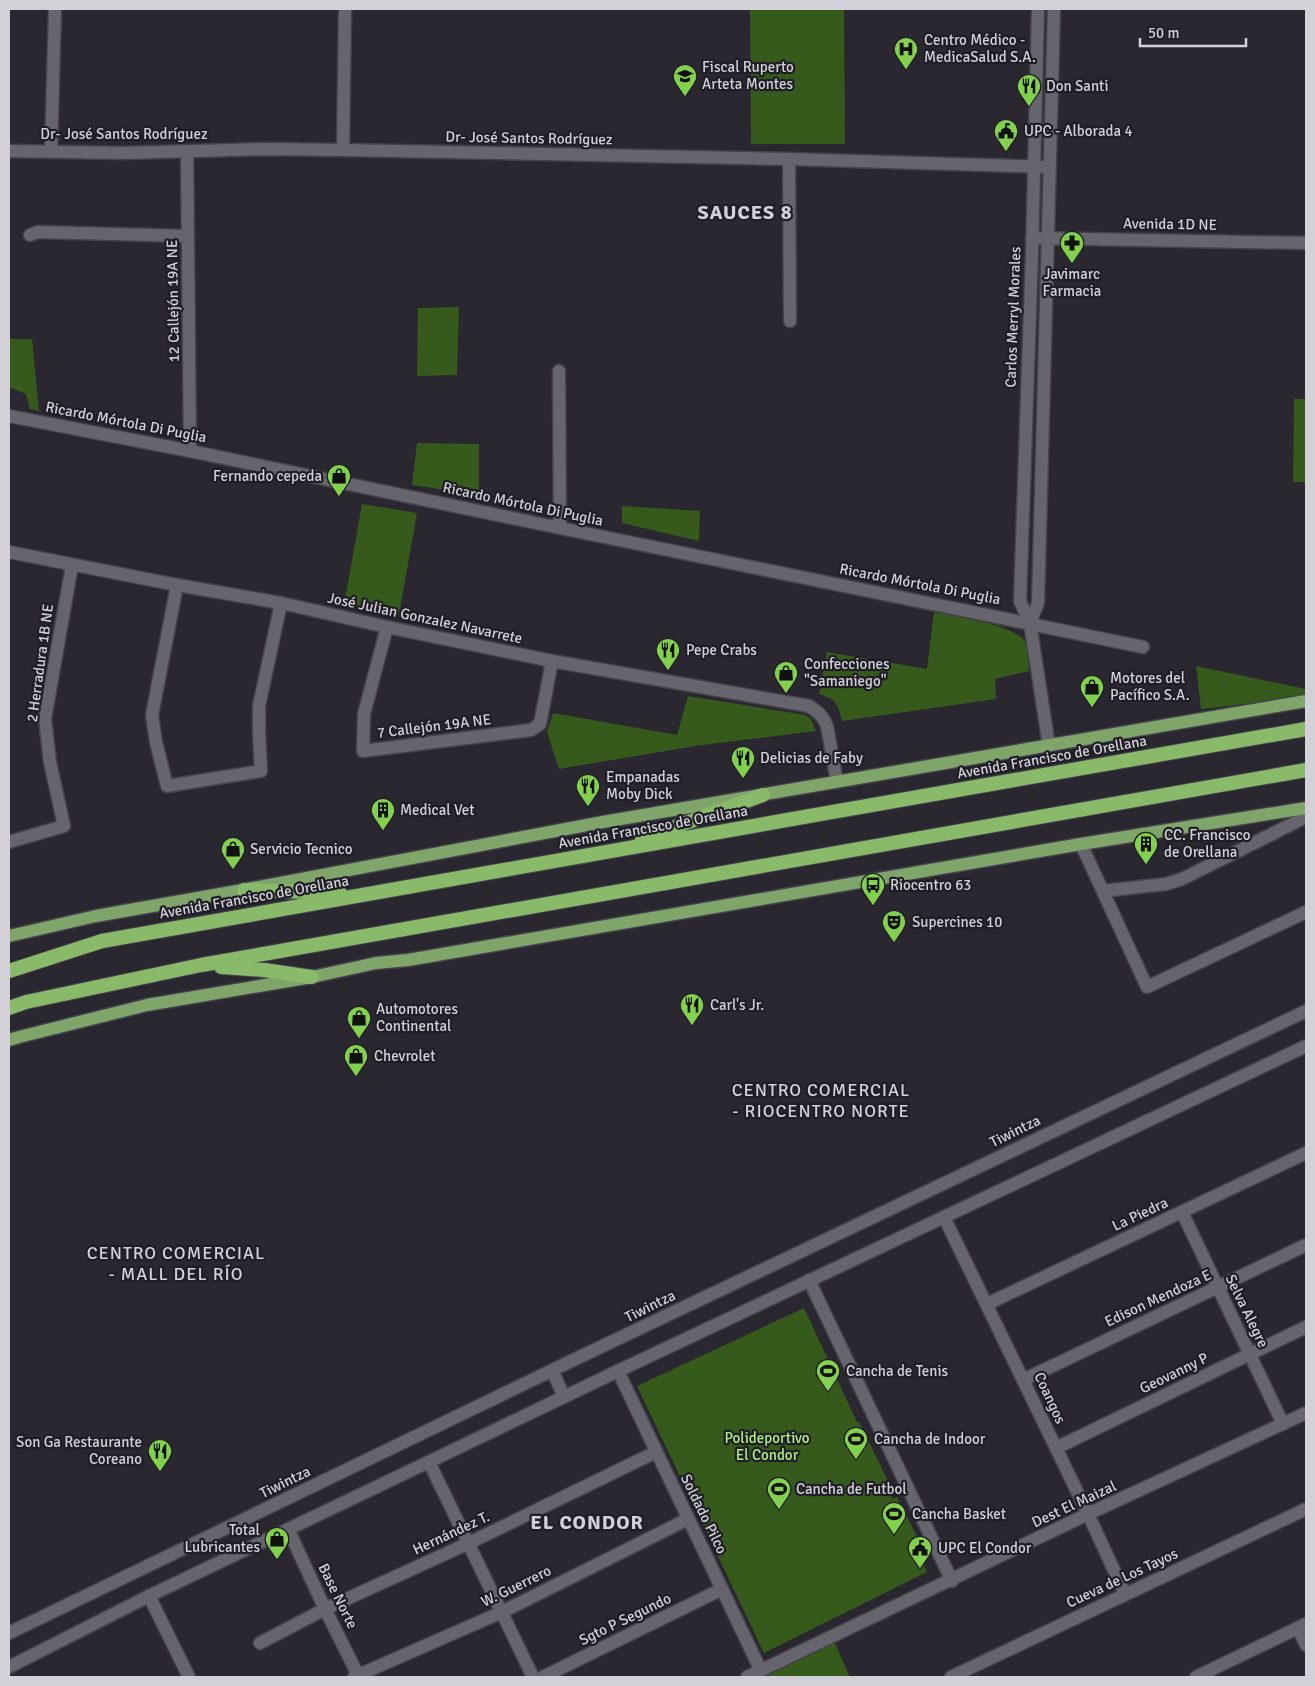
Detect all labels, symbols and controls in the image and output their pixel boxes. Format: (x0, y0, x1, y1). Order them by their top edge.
scale bar (1140, 15, 1246, 47)
text: 50 m (1148, 24, 1179, 42)
place label: Centro Médico - MedicaSalud S.A. (924, 31, 1036, 66)
hospital icon: Centro Médico - MedicaSalud S.A. (893, 36, 919, 70)
place label: Fiscal Ruperto Arteta Montes (702, 58, 794, 93)
school or university icon: Fiscal Ruperto Arteta Montes (672, 63, 698, 97)
restaurant icon: Don Santi (1016, 73, 1042, 107)
place label: Don Santi (1046, 77, 1109, 95)
public building icon: UPC - Alborada 4 (993, 118, 1019, 152)
place label: UPC - Alborada 4 (1024, 122, 1133, 140)
street label: Dr- José Santos Rodríguez (40, 125, 208, 143)
street label: Dr- José Santos Rodríguez (445, 128, 613, 148)
district label: SAUCES 8 (698, 200, 792, 225)
street label: Avenida 1D NE (1123, 214, 1217, 234)
pharmacy icon: Javimarc Farmacia (1059, 230, 1085, 264)
street label: 12 Callejón 19A NE (163, 239, 183, 363)
street label: Carlos Merryl Morales (1002, 246, 1024, 388)
place label: Javimarc Farmacia (1043, 265, 1101, 300)
street label: Ricardo Mórtola Di Puglia (44, 398, 208, 446)
shop icon: Fernando cepeda (326, 463, 352, 497)
place label: Fernando cepeda (213, 467, 322, 485)
street label: Ricardo Mórtola Di Puglia (441, 478, 605, 530)
street label: Ricardo Mórtola Di Puglia (838, 560, 1002, 608)
street label: José Julian Gonzalez Navarrete (326, 589, 524, 647)
street label: 2 Herradura 1B NE (23, 603, 57, 723)
restaurant icon: Pepe Crabs (655, 637, 681, 671)
place label: Pepe Crabs (686, 641, 757, 659)
place label: Confecciones "Samaniego" (804, 655, 890, 690)
shop icon: Confecciones "Samaniego" (773, 660, 799, 694)
place label: Motores del Pacífico S.A. (1110, 669, 1190, 704)
shop icon: Motores del Pacífico S.A. (1079, 674, 1105, 708)
street label: 7 Callejón 19A NE (376, 710, 492, 742)
street label: Avenida Francisco de Orellana (956, 731, 1148, 783)
restaurant icon: Delicias de Faby (730, 745, 756, 779)
place label: Delicias de Faby (760, 749, 863, 767)
place label: Empanadas Moby Dick (606, 768, 680, 803)
restaurant icon: Empanadas Moby Dick (575, 773, 601, 807)
building icon: Medical Vet (370, 797, 396, 831)
place label: Medical Vet (400, 801, 475, 819)
street label: Avenida Francisco de Orellana (557, 801, 749, 853)
place label: CC. Francisco de Orellana (1164, 826, 1251, 861)
building icon: CC. Francisco de Orellana (1133, 831, 1159, 865)
shop icon: Servicio Tecnico (220, 836, 246, 870)
place label: Servicio Tecnico (250, 840, 353, 858)
street label: Avenida Francisco de Orellana (158, 871, 350, 923)
bus stop icon: Riocentro 63 (860, 872, 886, 906)
place label: Riocentro 63 (890, 876, 971, 894)
theatre icon: Supercines 10 (881, 909, 907, 943)
place label: Supercines 10 (912, 913, 1002, 931)
restaurant icon: Carl's Jr. (679, 992, 705, 1026)
place label: Carl's Jr. (710, 996, 764, 1014)
place label: Automotores Continental (376, 1000, 458, 1035)
shop icon: Automotores Continental (346, 1005, 372, 1039)
shop icon: Chevrolet (343, 1043, 369, 1077)
place label: Chevrolet (374, 1047, 435, 1065)
district label: CENTRO COMERCIAL - RIOCENTRO NORTE (732, 1079, 910, 1122)
street label: Tiwintza (987, 1111, 1043, 1151)
street label: La Piedra (1109, 1193, 1171, 1235)
district label: CENTRO COMERCIAL - MALL DEL RÍO (87, 1242, 265, 1285)
street label: Edison Mendoza E (1102, 1265, 1214, 1331)
street label: Selva Alegre (1222, 1271, 1272, 1351)
street label: Tiwintza (622, 1286, 678, 1326)
street label: Geovanny P (1137, 1349, 1211, 1397)
sports icon: Cancha de Tenis (815, 1358, 841, 1392)
place label: Cancha de Tenis (846, 1362, 949, 1380)
street label: Coangos (1030, 1369, 1070, 1427)
sports icon: Cancha de Indoor (843, 1426, 869, 1460)
park label: Polideportivo El Condor (724, 1429, 810, 1464)
place label: Cancha de Indoor (874, 1430, 986, 1448)
place label: Son Ga Restaurante Coreano (16, 1433, 142, 1468)
restaurant icon: Son Ga Restaurante Coreano (147, 1438, 173, 1472)
street label: Tiwintza (257, 1462, 313, 1502)
street label: Soldado Pilco (677, 1471, 731, 1557)
sports icon: Cancha de Futbol (766, 1476, 792, 1510)
street label: Dest El Maizal (1029, 1477, 1119, 1531)
place label: Cancha de Futbol (796, 1480, 907, 1498)
sports icon: Cancha Basket (881, 1501, 907, 1535)
place label: Cancha Basket (912, 1505, 1006, 1523)
street label: Hernández T. (410, 1507, 492, 1559)
district label: EL CONDOR (530, 1510, 644, 1535)
place label: Total Lubricantes (185, 1521, 260, 1556)
shop icon: Total Lubricantes (264, 1526, 290, 1560)
public building icon: UPC El Condor (907, 1535, 933, 1569)
place label: UPC El Condor (938, 1539, 1032, 1557)
street label: Cueva de Los Tayos (1063, 1544, 1181, 1612)
street label: Base Norte (314, 1560, 362, 1632)
street label: W. Guerrero (478, 1561, 554, 1611)
street label: Sgto P Segundo (576, 1589, 674, 1649)

